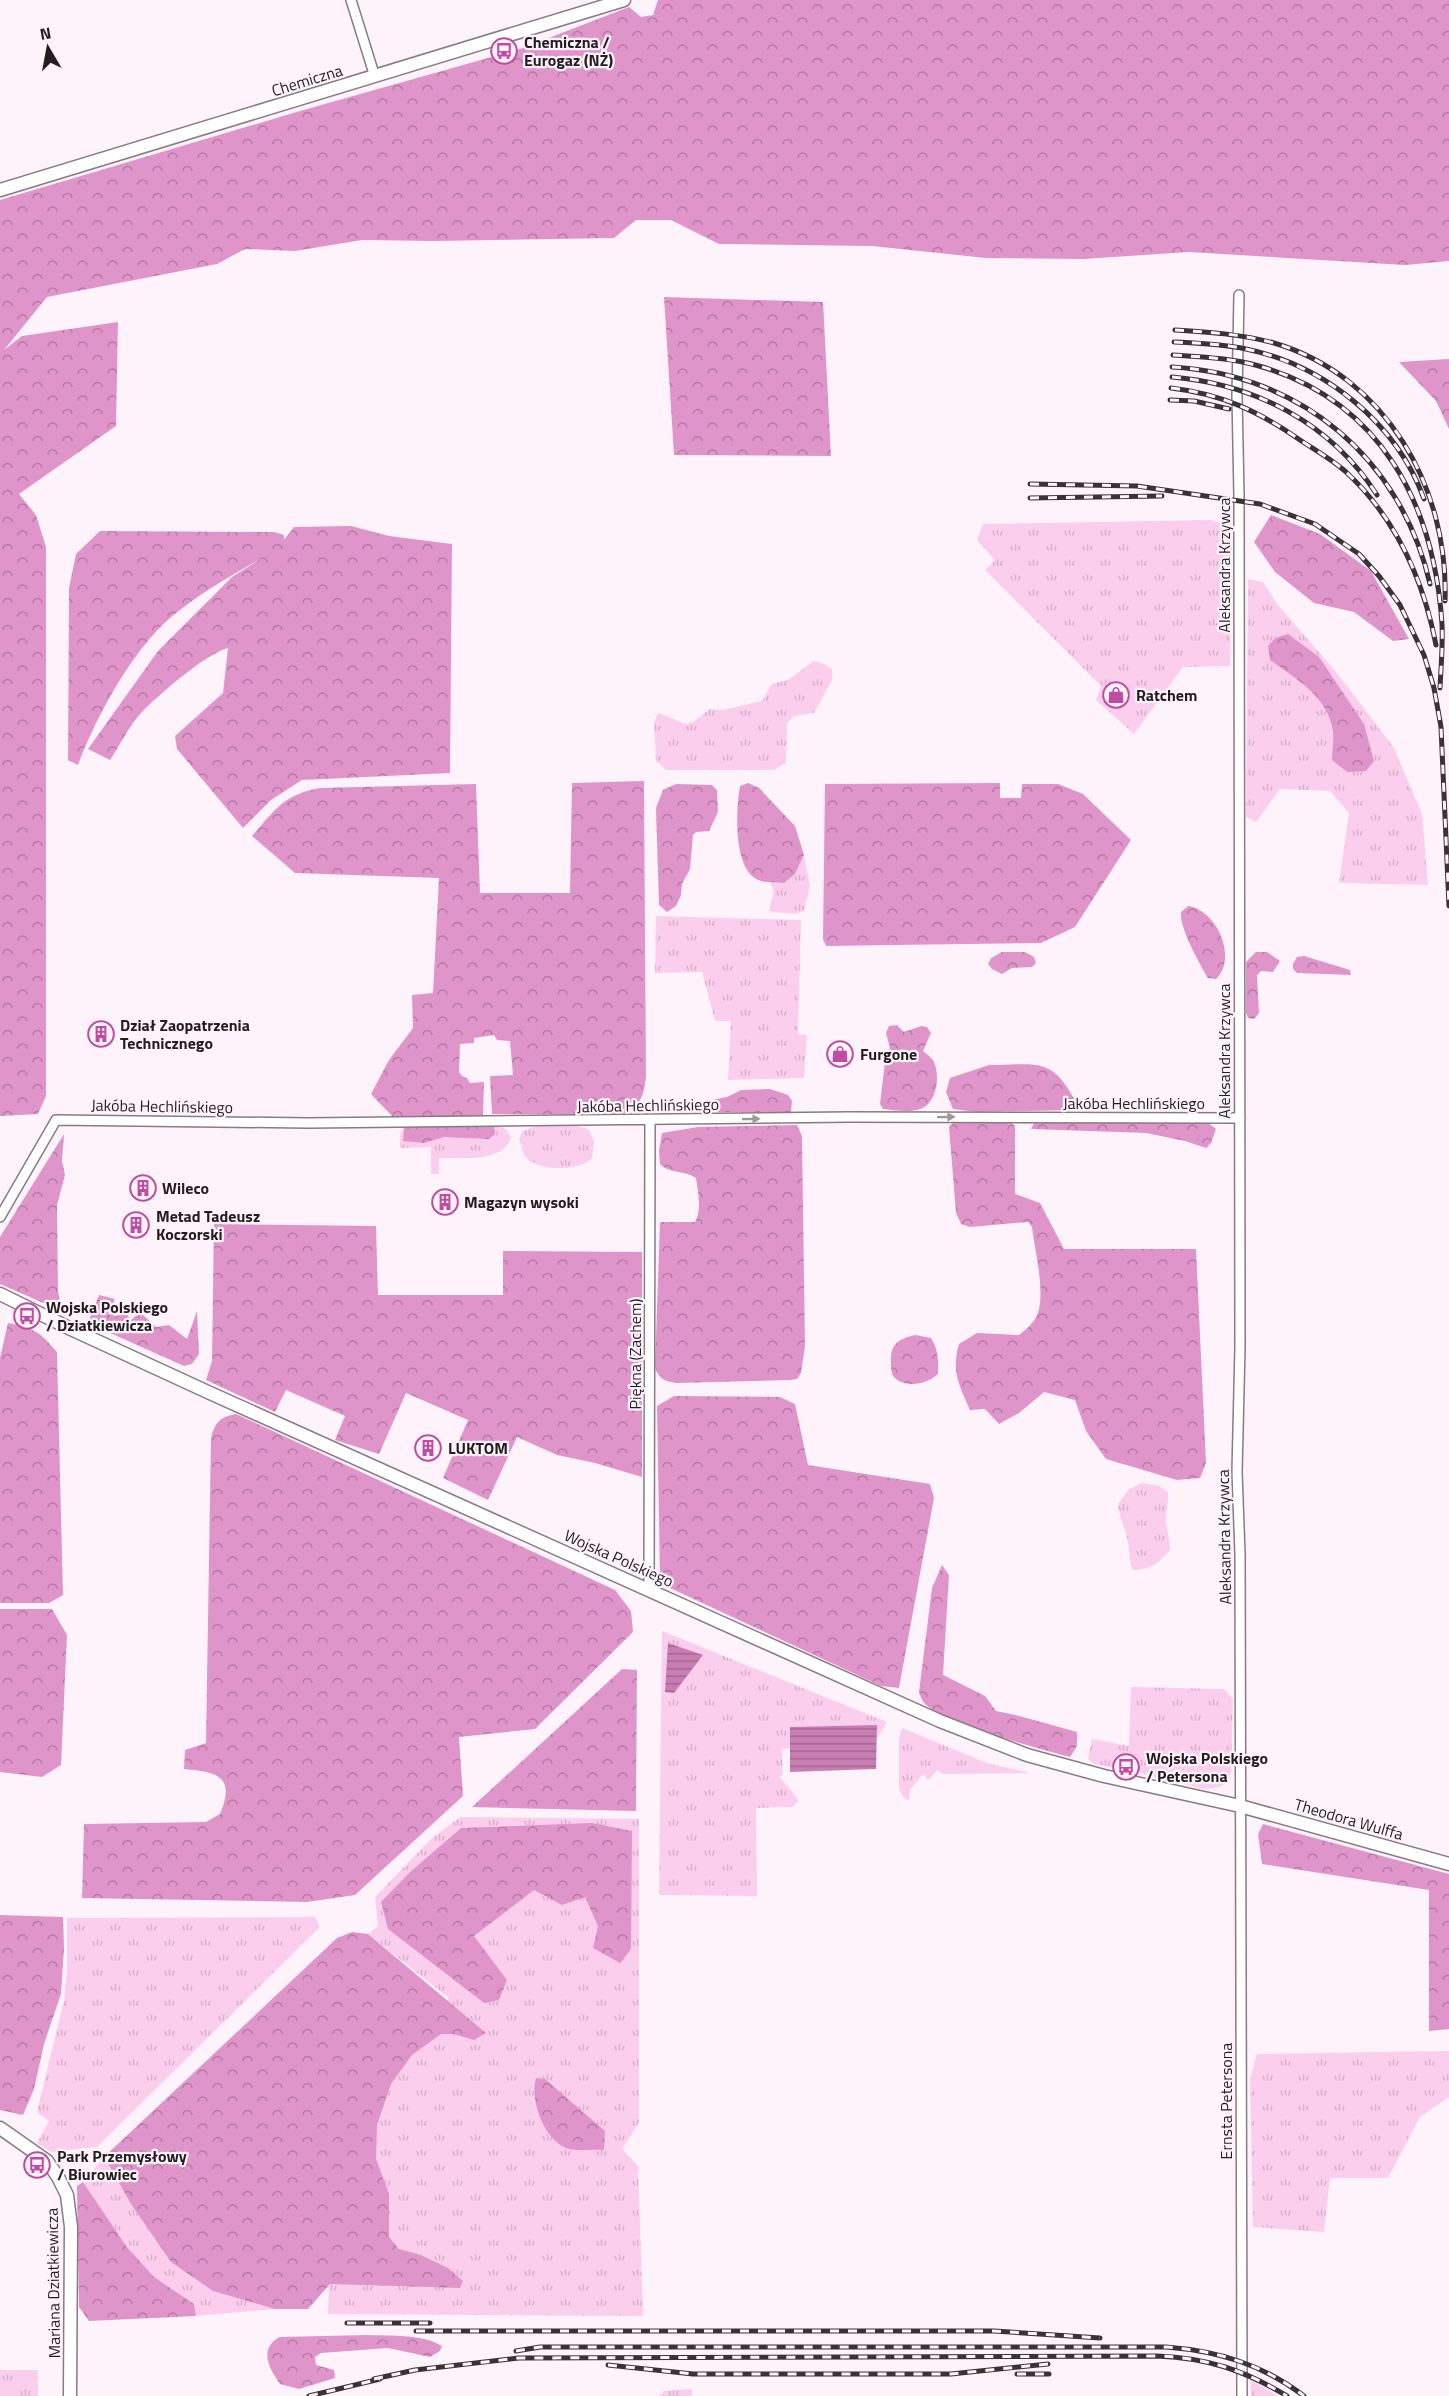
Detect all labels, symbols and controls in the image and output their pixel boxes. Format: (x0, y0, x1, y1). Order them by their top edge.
north arrow (18, 18, 78, 78)
text: N (38, 20, 53, 46)
place label: Chemiczna / Eurogaz (NŻ) (524, 30, 613, 72)
bus stop icon: Chemiczna / Eurogaz (NŻ) (489, 36, 519, 66)
street label: Chemiczna (269, 58, 345, 102)
street label: Aleksandra Krzywca (1212, 497, 1236, 633)
shop icon: Ratchem (1101, 680, 1131, 710)
place label: Ratchem (1136, 683, 1197, 707)
street label: Aleksandra Krzywca (1212, 983, 1236, 1119)
place label: Dział Zaopatrzenia Technicznego (120, 1013, 250, 1055)
building icon: Dział Zaopatrzenia Technicznego (86, 1019, 116, 1049)
shop icon: Furgone (825, 1039, 855, 1069)
place label: Furgone (860, 1042, 917, 1066)
street label: Jakóba Hechlińskiego (1063, 1091, 1205, 1115)
street label: Jakóba Hechlińskiego (577, 1092, 719, 1118)
street label: Jakóba Hechlińskiego (91, 1093, 233, 1119)
one-way arrow (936, 1112, 955, 1122)
one-way arrow (741, 1114, 760, 1123)
building icon: Wileco (128, 1173, 158, 1203)
place label: Wileco (162, 1176, 209, 1200)
building icon: Magazyn wysoki (430, 1187, 460, 1217)
place label: Magazyn wysoki (464, 1190, 579, 1214)
place label: Metad Tadeusz Koczorski (156, 1204, 260, 1246)
building icon: Metad Tadeusz Koczorski (121, 1210, 151, 1240)
place label: Wojska Polskiego / Dziatkiewicza (46, 1295, 168, 1337)
street label: Piękna (Zachem) (623, 1299, 647, 1409)
bus stop icon: Wojska Polskiego / Dziatkiewicza (12, 1301, 42, 1331)
building icon: LUKTOM (413, 1433, 443, 1463)
place label: LUKTOM (448, 1436, 508, 1460)
street label: Aleksandra Krzywca (1211, 1469, 1237, 1605)
street label: Wojska Polskiego (561, 1523, 677, 1593)
place label: Wojska Polskiego / Petersona (1146, 1746, 1268, 1788)
bus stop icon: Wojska Polskiego / Petersona (1111, 1752, 1141, 1782)
street label: Theodora Wulffa (1292, 1792, 1406, 1846)
street label: Ernsta Petersona (1214, 2043, 1238, 2159)
place label: Park Przemysłowy / Biurowiec (57, 2144, 187, 2186)
bus stop icon: Park Przemysłowy / Biurowiec (22, 2150, 52, 2180)
street label: Mariana Dziatkiewicza (40, 2208, 66, 2358)

